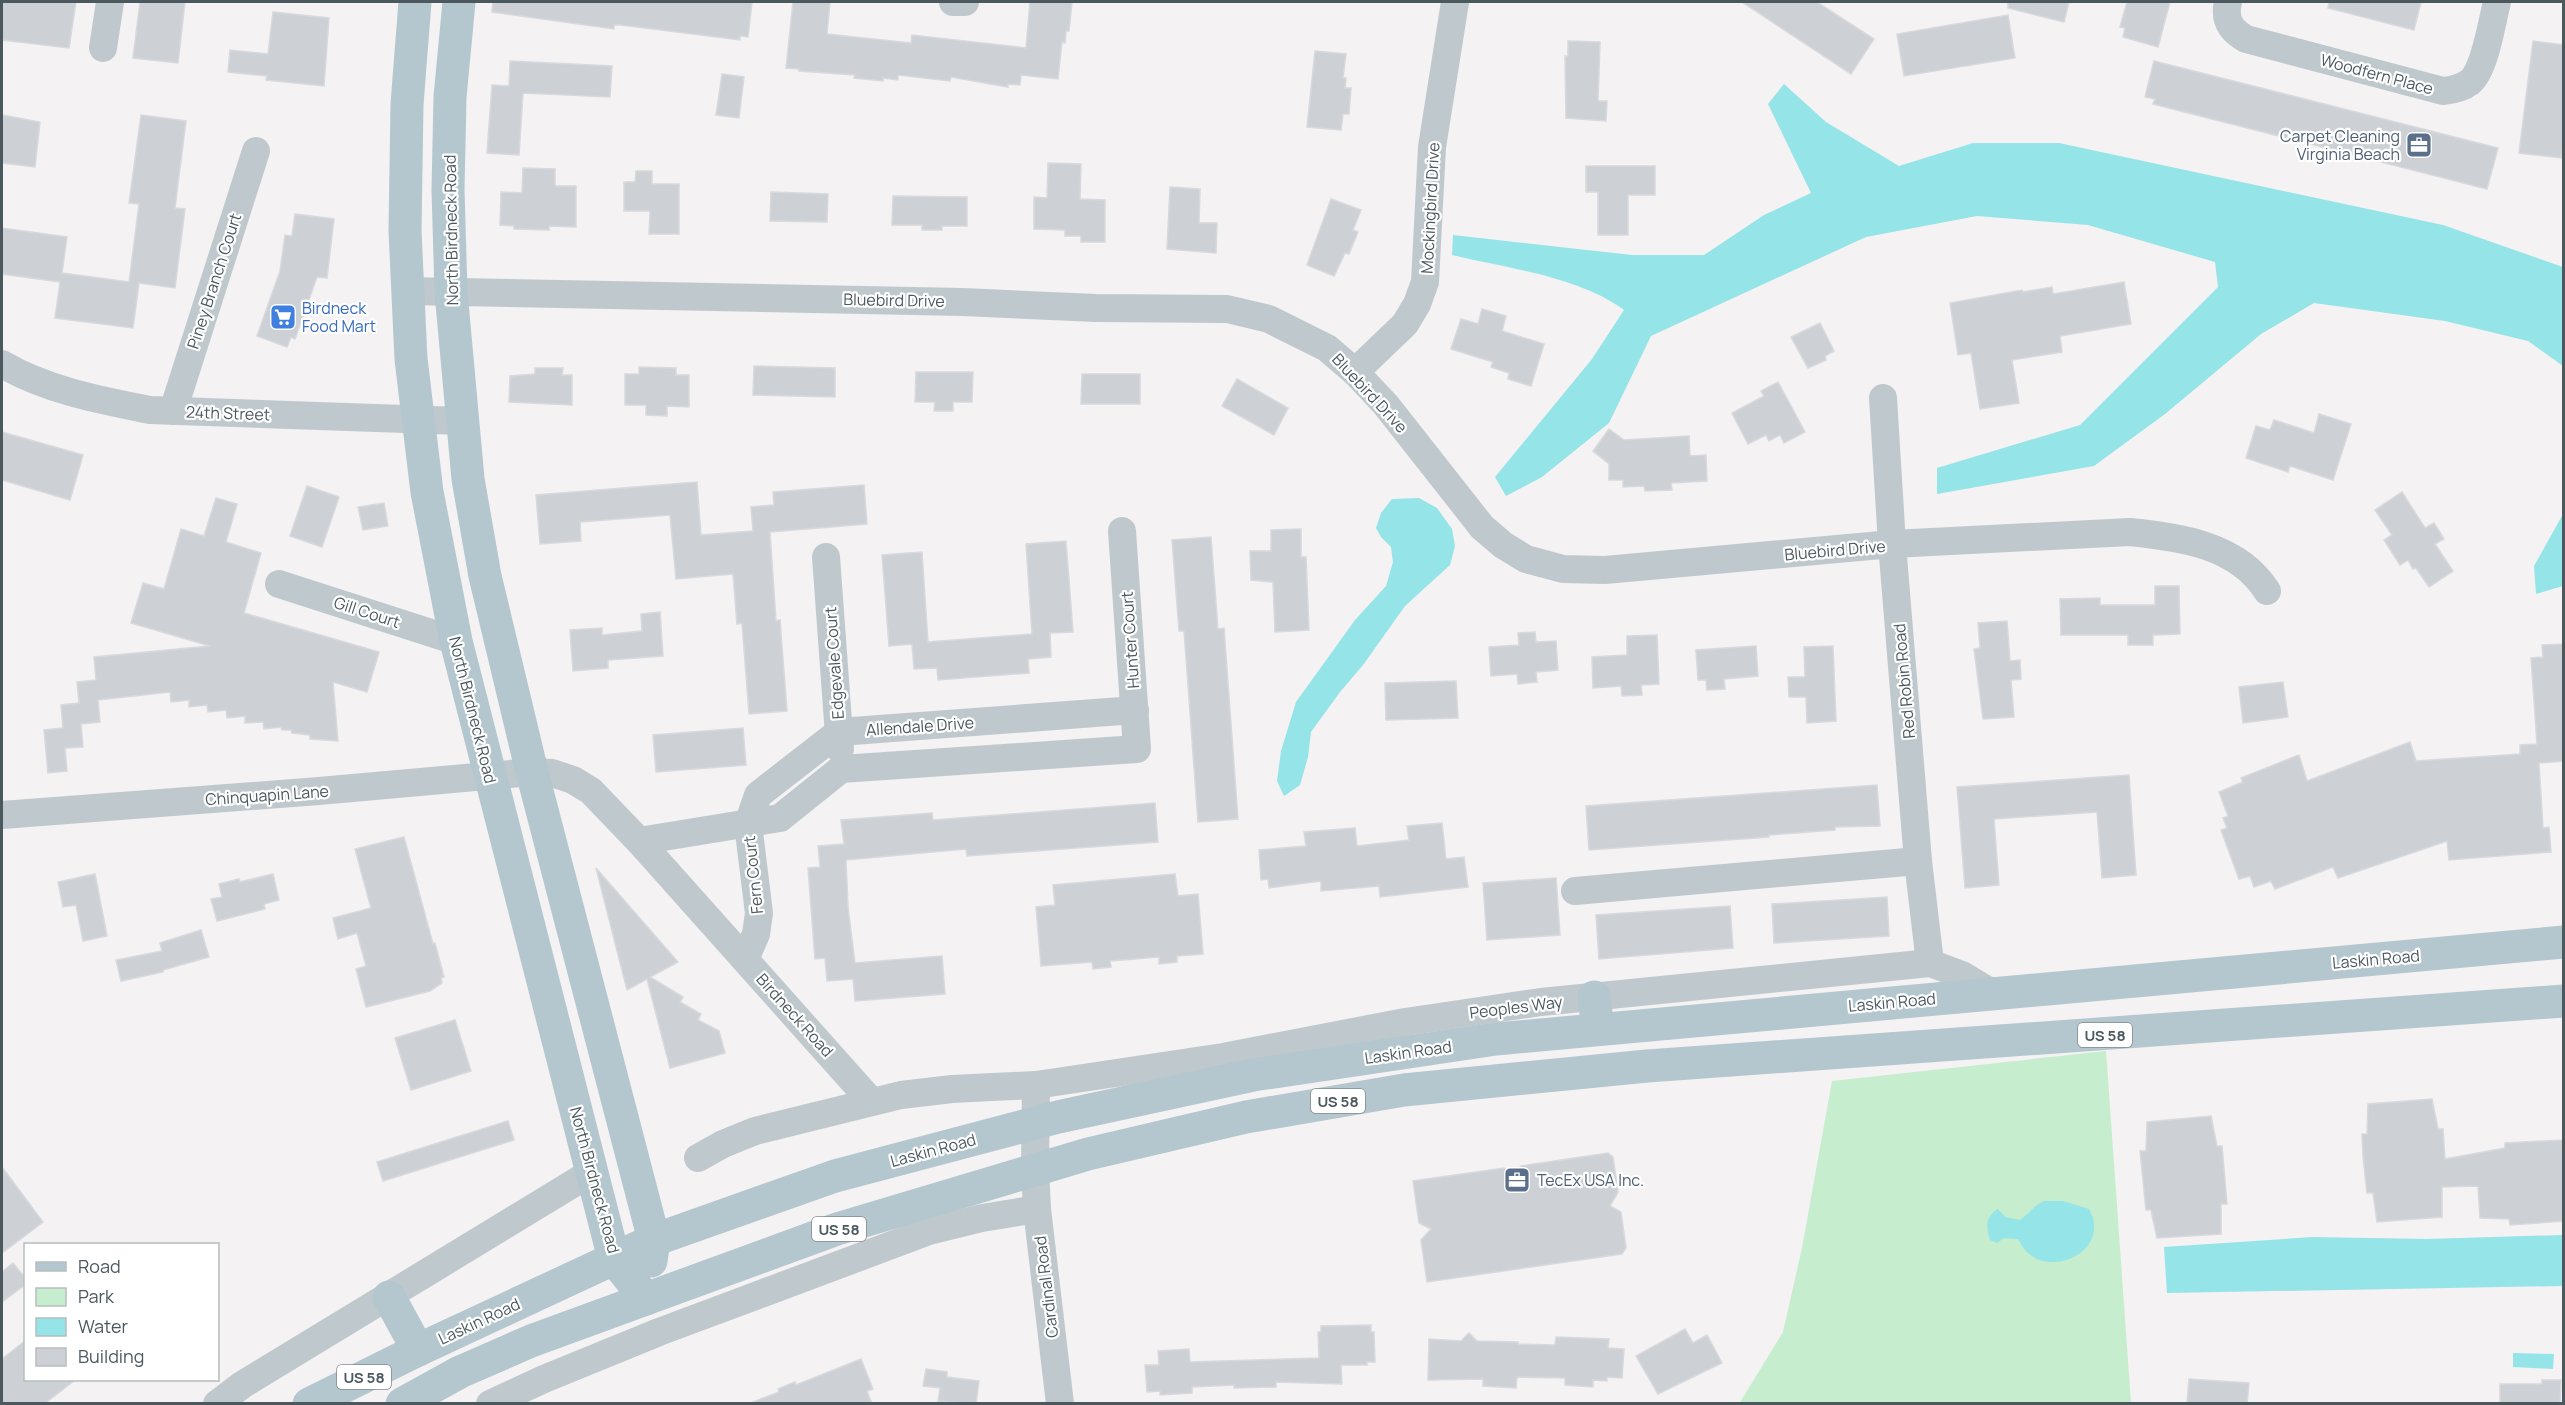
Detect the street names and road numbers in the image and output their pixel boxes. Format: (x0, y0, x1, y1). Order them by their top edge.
street label: Woodfern Place (2318, 48, 2436, 100)
street label: Mockingbird Drive (1416, 142, 1444, 274)
street label: North Birdneck Road (439, 154, 463, 306)
street label: Piney Branch Court (182, 210, 246, 352)
street label: Bluebird Drive (843, 288, 945, 312)
street label: Bluebird Drive (1327, 348, 1413, 438)
street label: 24th Street (185, 401, 271, 425)
street label: Bluebird Drive (1784, 535, 1886, 565)
street label: Gill Court (331, 591, 403, 633)
street label: Hunter Court (1116, 591, 1144, 689)
street label: Edgevale Court (819, 606, 849, 720)
street label: Red Robin Road (1888, 623, 1920, 739)
street label: North Birdneck Road (444, 634, 502, 786)
street label: Allendale Drive (865, 711, 975, 741)
street label: Chinquapin Lane (204, 780, 330, 810)
street label: Fern Court (738, 835, 768, 915)
street label: Laskin Road (2331, 944, 2421, 974)
street label: Birdneck Road (752, 968, 838, 1062)
street label: Laskin Road (1847, 987, 1937, 1017)
street label: Peoples Way (1468, 990, 1564, 1024)
road number: US 58 (2078, 1023, 2132, 1047)
street label: Laskin Road (1363, 1035, 1453, 1069)
road number: US 58 (1311, 1089, 1365, 1113)
street label: North Birdneck Road (565, 1104, 625, 1256)
street label: Laskin Road (888, 1128, 978, 1172)
road number: US 58 (812, 1217, 866, 1241)
street label: Cardinal Road (1029, 1235, 1063, 1339)
street label: Laskin Road (435, 1292, 523, 1350)
road number: US 58 (337, 1365, 391, 1389)

